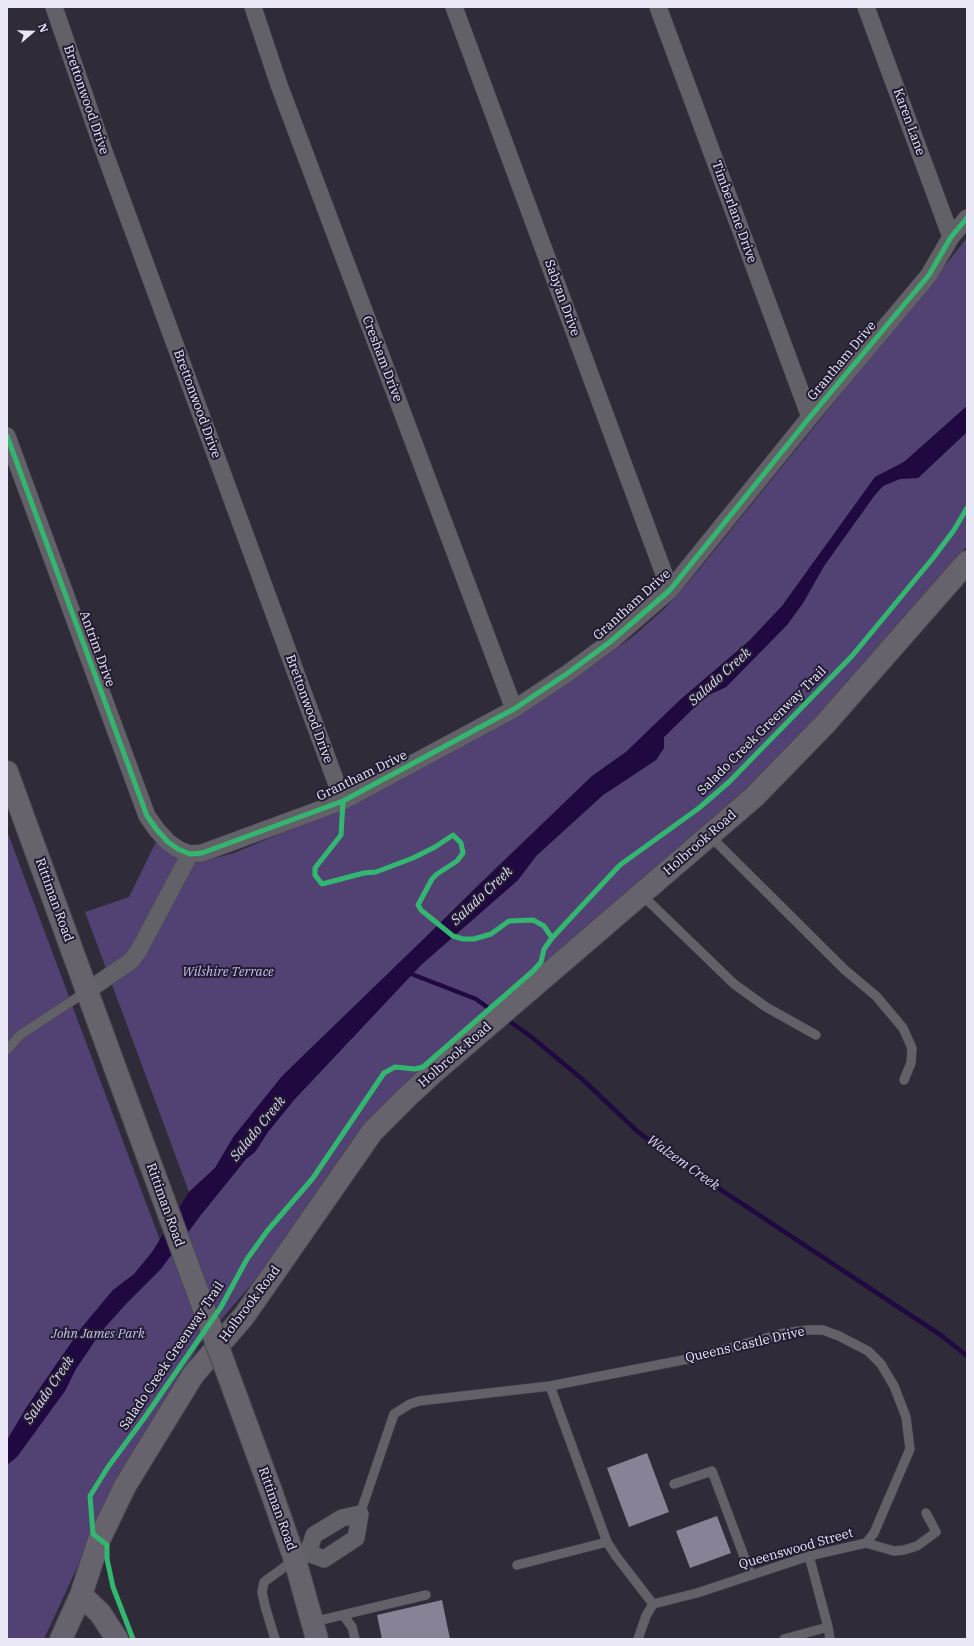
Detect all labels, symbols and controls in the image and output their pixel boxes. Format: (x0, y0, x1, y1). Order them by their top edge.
north arrow (12, 12, 52, 52)
text: N (35, 21, 51, 34)
street label: Brettonwood Drive (60, 43, 112, 157)
street label: Karen Lane (890, 86, 928, 158)
street label: Timberlane Drive (708, 159, 760, 265)
street label: Sabyan Drive (541, 258, 583, 338)
street label: Cresham Drive (358, 314, 406, 404)
street label: Grantham Drive (804, 318, 880, 404)
street label: Brettonwood Drive (170, 347, 224, 461)
street label: Grantham Drive (590, 566, 674, 644)
street label: Antrim Drive (76, 609, 118, 689)
water label: Salado Creek (685, 645, 755, 709)
street label: Brettonwood Drive (282, 652, 336, 766)
street label: Salado Creek Greenway Trail (694, 663, 830, 799)
street label: Grantham Drive (314, 747, 410, 805)
street label: Holbrook Road (660, 807, 740, 879)
street label: Rittiman Road (32, 856, 76, 944)
water label: Salado Creek (448, 863, 516, 929)
park label: Wilshire Terrace (182, 964, 274, 980)
street label: Holbrook Road (415, 1019, 495, 1091)
water label: Salado Creek (227, 1093, 289, 1165)
water label: Walzem Creek (643, 1132, 723, 1194)
street label: Rittiman Road (143, 1161, 187, 1249)
street label: Holbrook Road (216, 1263, 284, 1345)
street label: Salado Creek Greenway Trail (116, 1279, 228, 1433)
street label: Queens Castle Drive (684, 1324, 806, 1366)
park label: John James Park (51, 1326, 145, 1342)
water label: Salado Creek (20, 1353, 78, 1427)
street label: Rittiman Road (255, 1465, 299, 1553)
street label: Queenswood Street (737, 1525, 855, 1573)

